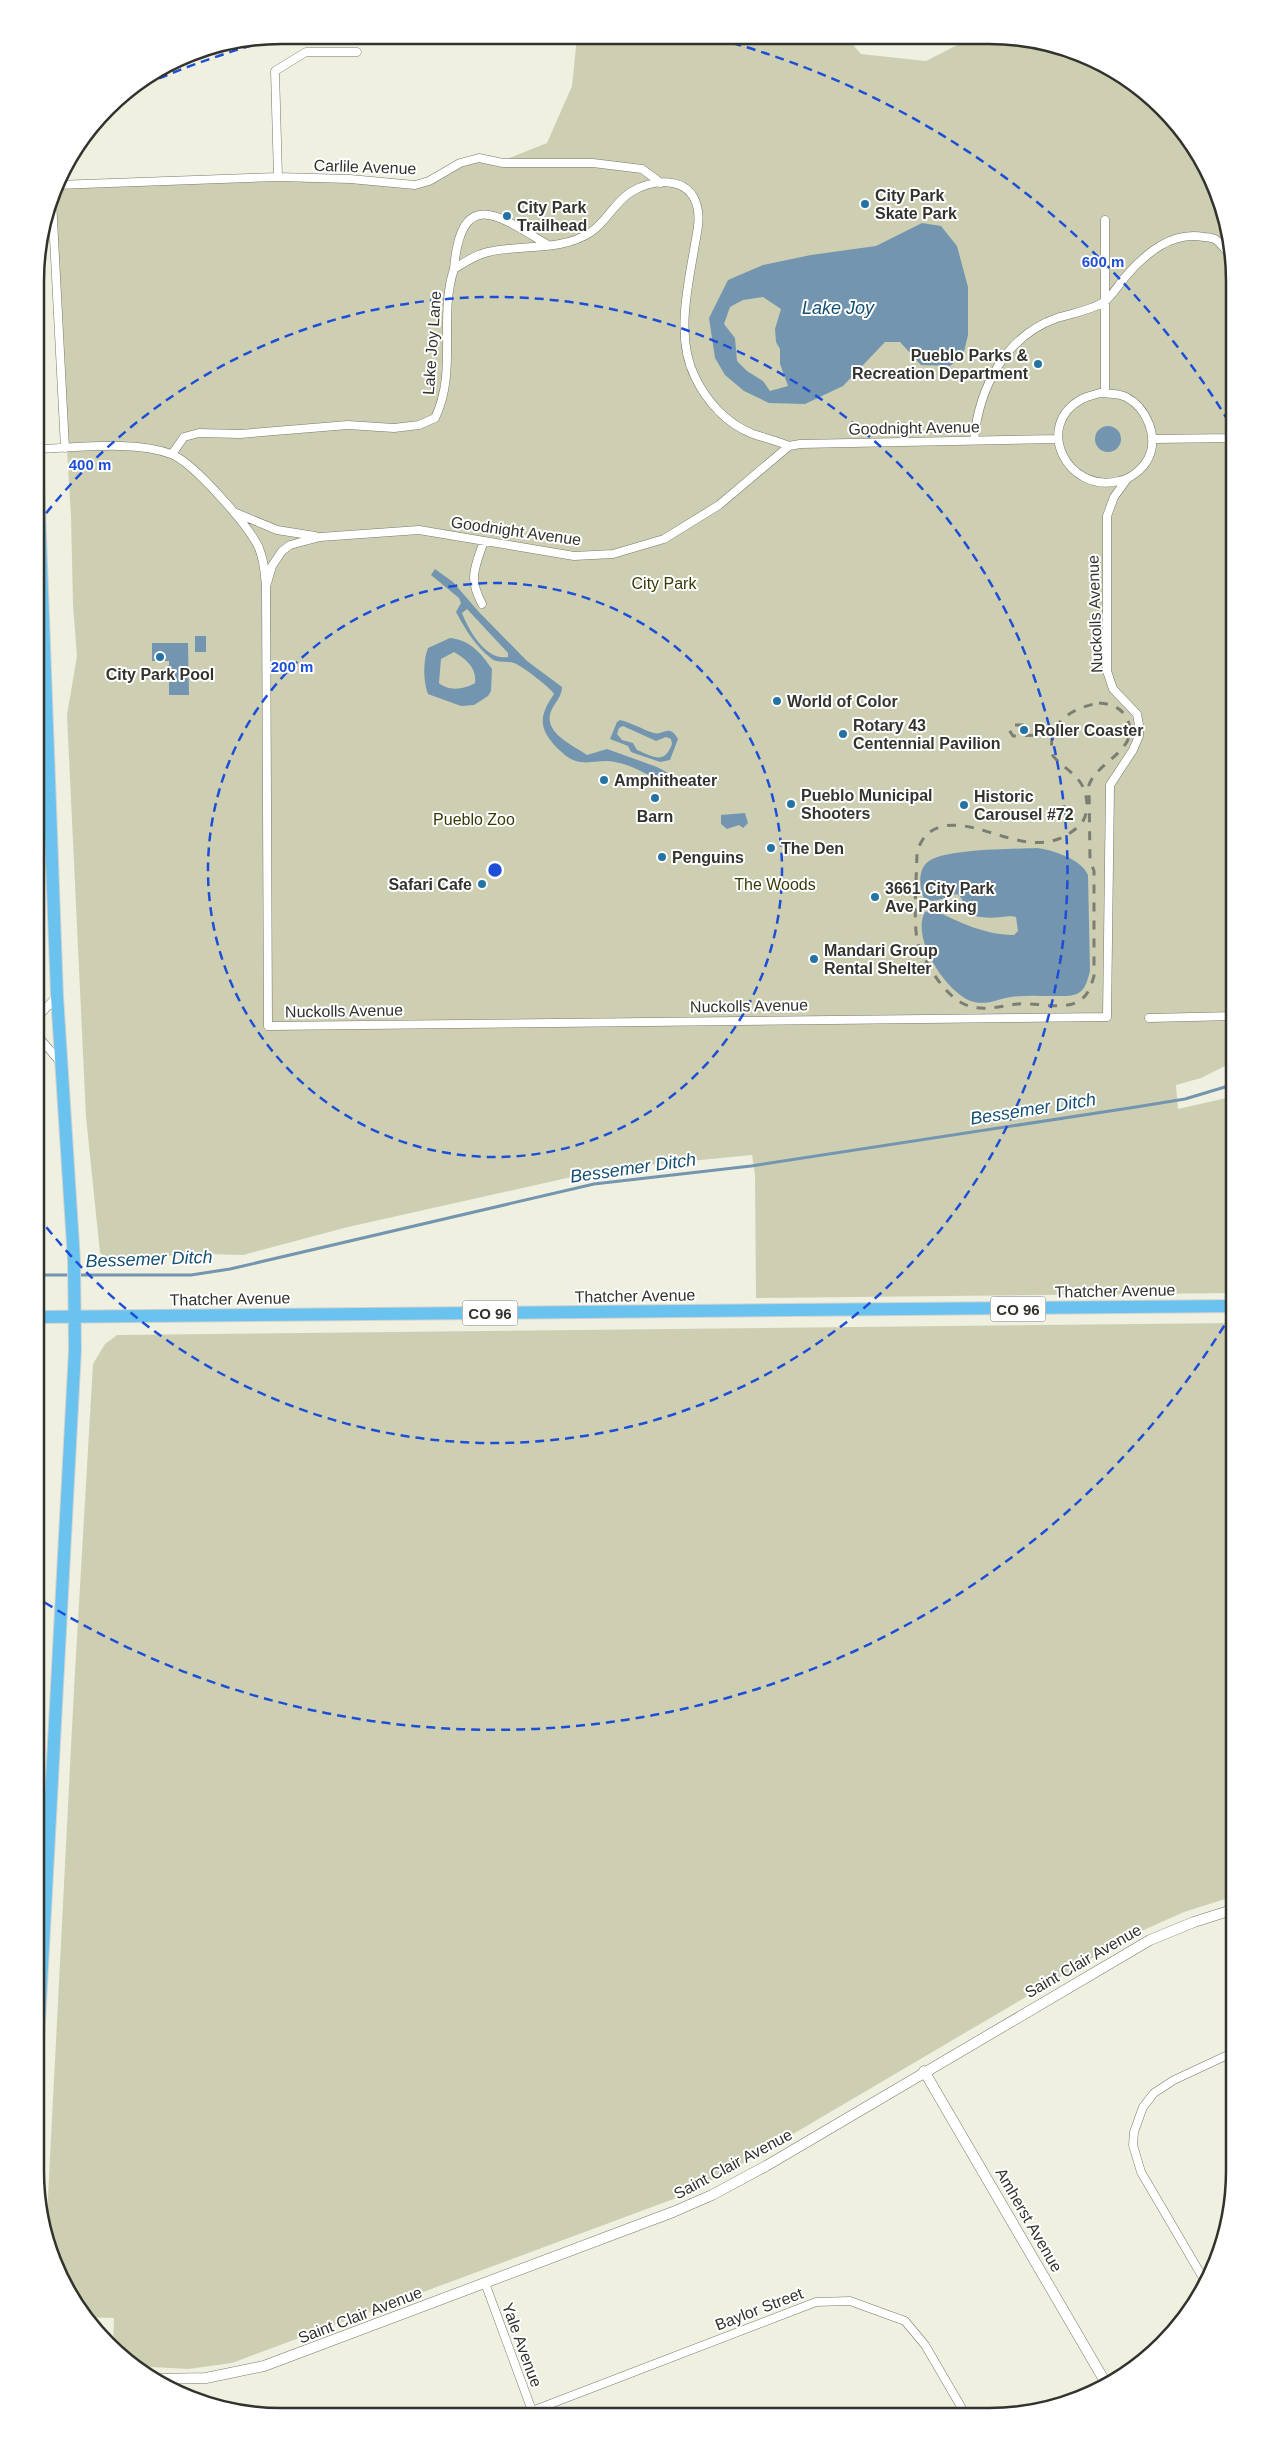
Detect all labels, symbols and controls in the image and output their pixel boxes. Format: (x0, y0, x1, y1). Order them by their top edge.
street label: Carlile Avenue (313, 157, 417, 177)
place label: City Park Skate Park (875, 187, 957, 222)
marker: City Park Skate Park (859, 198, 871, 210)
place label: City Park Trailhead (517, 199, 587, 234)
marker: City Park Trailhead (501, 210, 513, 222)
text: 600 m (1082, 253, 1124, 270)
street label: Lake Joy Lane (420, 290, 444, 396)
water label: Lake Joy (802, 298, 875, 318)
place label: Pueblo Parks & Recreation Department (852, 347, 1029, 382)
marker: Pueblo Parks & Recreation Department (1032, 358, 1044, 370)
street label: Goodnight Avenue (848, 418, 980, 438)
text: 400 m (69, 456, 111, 473)
street label: Goodnight Avenue (450, 513, 582, 549)
street label: Nuckolls Avenue (1084, 555, 1106, 673)
park label: City Park (632, 575, 697, 592)
marker: City Park Pool (154, 651, 166, 663)
text: 200 m (271, 658, 313, 675)
place label: City Park Pool (106, 666, 214, 683)
place label: World of Color (787, 693, 898, 710)
marker: World of Color (771, 695, 783, 707)
place label: Rotary 43 Centennial Pavilion (853, 717, 1001, 752)
place label: Roller Coaster (1034, 722, 1143, 739)
marker: Roller Coaster (1018, 724, 1030, 736)
marker: Rotary 43 Centennial Pavilion (837, 728, 849, 740)
place label: Amphitheater (614, 772, 717, 789)
marker: Amphitheater (598, 774, 610, 786)
place label: Pueblo Municipal Shooters (801, 787, 933, 822)
place label: Historic Carousel #72 (974, 788, 1074, 823)
marker: Barn (649, 792, 661, 804)
marker: Pueblo Municipal Shooters (785, 798, 797, 810)
marker: Historic Carousel #72 (958, 799, 970, 811)
place label: Barn (637, 808, 673, 825)
park label: Pueblo Zoo (433, 811, 515, 828)
place label: The Den (781, 840, 844, 857)
marker: The Den (765, 842, 777, 854)
place label: Penguins (672, 849, 744, 866)
marker: Penguins (656, 851, 668, 863)
centre of rings (486, 861, 504, 879)
place label: Safari Cafe (388, 876, 472, 893)
park label: The Woods (734, 876, 816, 893)
marker: Safari Cafe (476, 878, 488, 890)
place label: 3661 City Park Ave Parking (885, 880, 995, 915)
marker: 3661 City Park Ave Parking (869, 891, 881, 903)
place label: Mandari Group Rental Shelter (824, 942, 938, 977)
marker: Mandari Group Rental Shelter (808, 953, 820, 965)
street label: Nuckolls Avenue (690, 996, 808, 1016)
street label: Nuckolls Avenue (285, 1001, 403, 1021)
water label: Bessemer Ditch (969, 1089, 1097, 1129)
water label: Bessemer Ditch (569, 1149, 697, 1187)
water label: Bessemer Ditch (85, 1247, 213, 1271)
street label: Thatcher Avenue (1055, 1281, 1176, 1301)
street label: Thatcher Avenue (575, 1286, 696, 1306)
street label: Thatcher Avenue (170, 1289, 291, 1309)
road number: CO 96 (990, 1296, 1046, 1322)
road number: CO 96 (462, 1300, 518, 1326)
street label: Saint Clair Avenue (1022, 1921, 1144, 2001)
street label: Saint Clair Avenue (671, 2126, 795, 2202)
street label: Amherst Avenue (992, 2165, 1066, 2275)
street label: Saint Clair Avenue (296, 2283, 424, 2346)
street label: Baylor Street (713, 2284, 806, 2334)
street label: Yale Avenue (499, 2301, 545, 2390)

